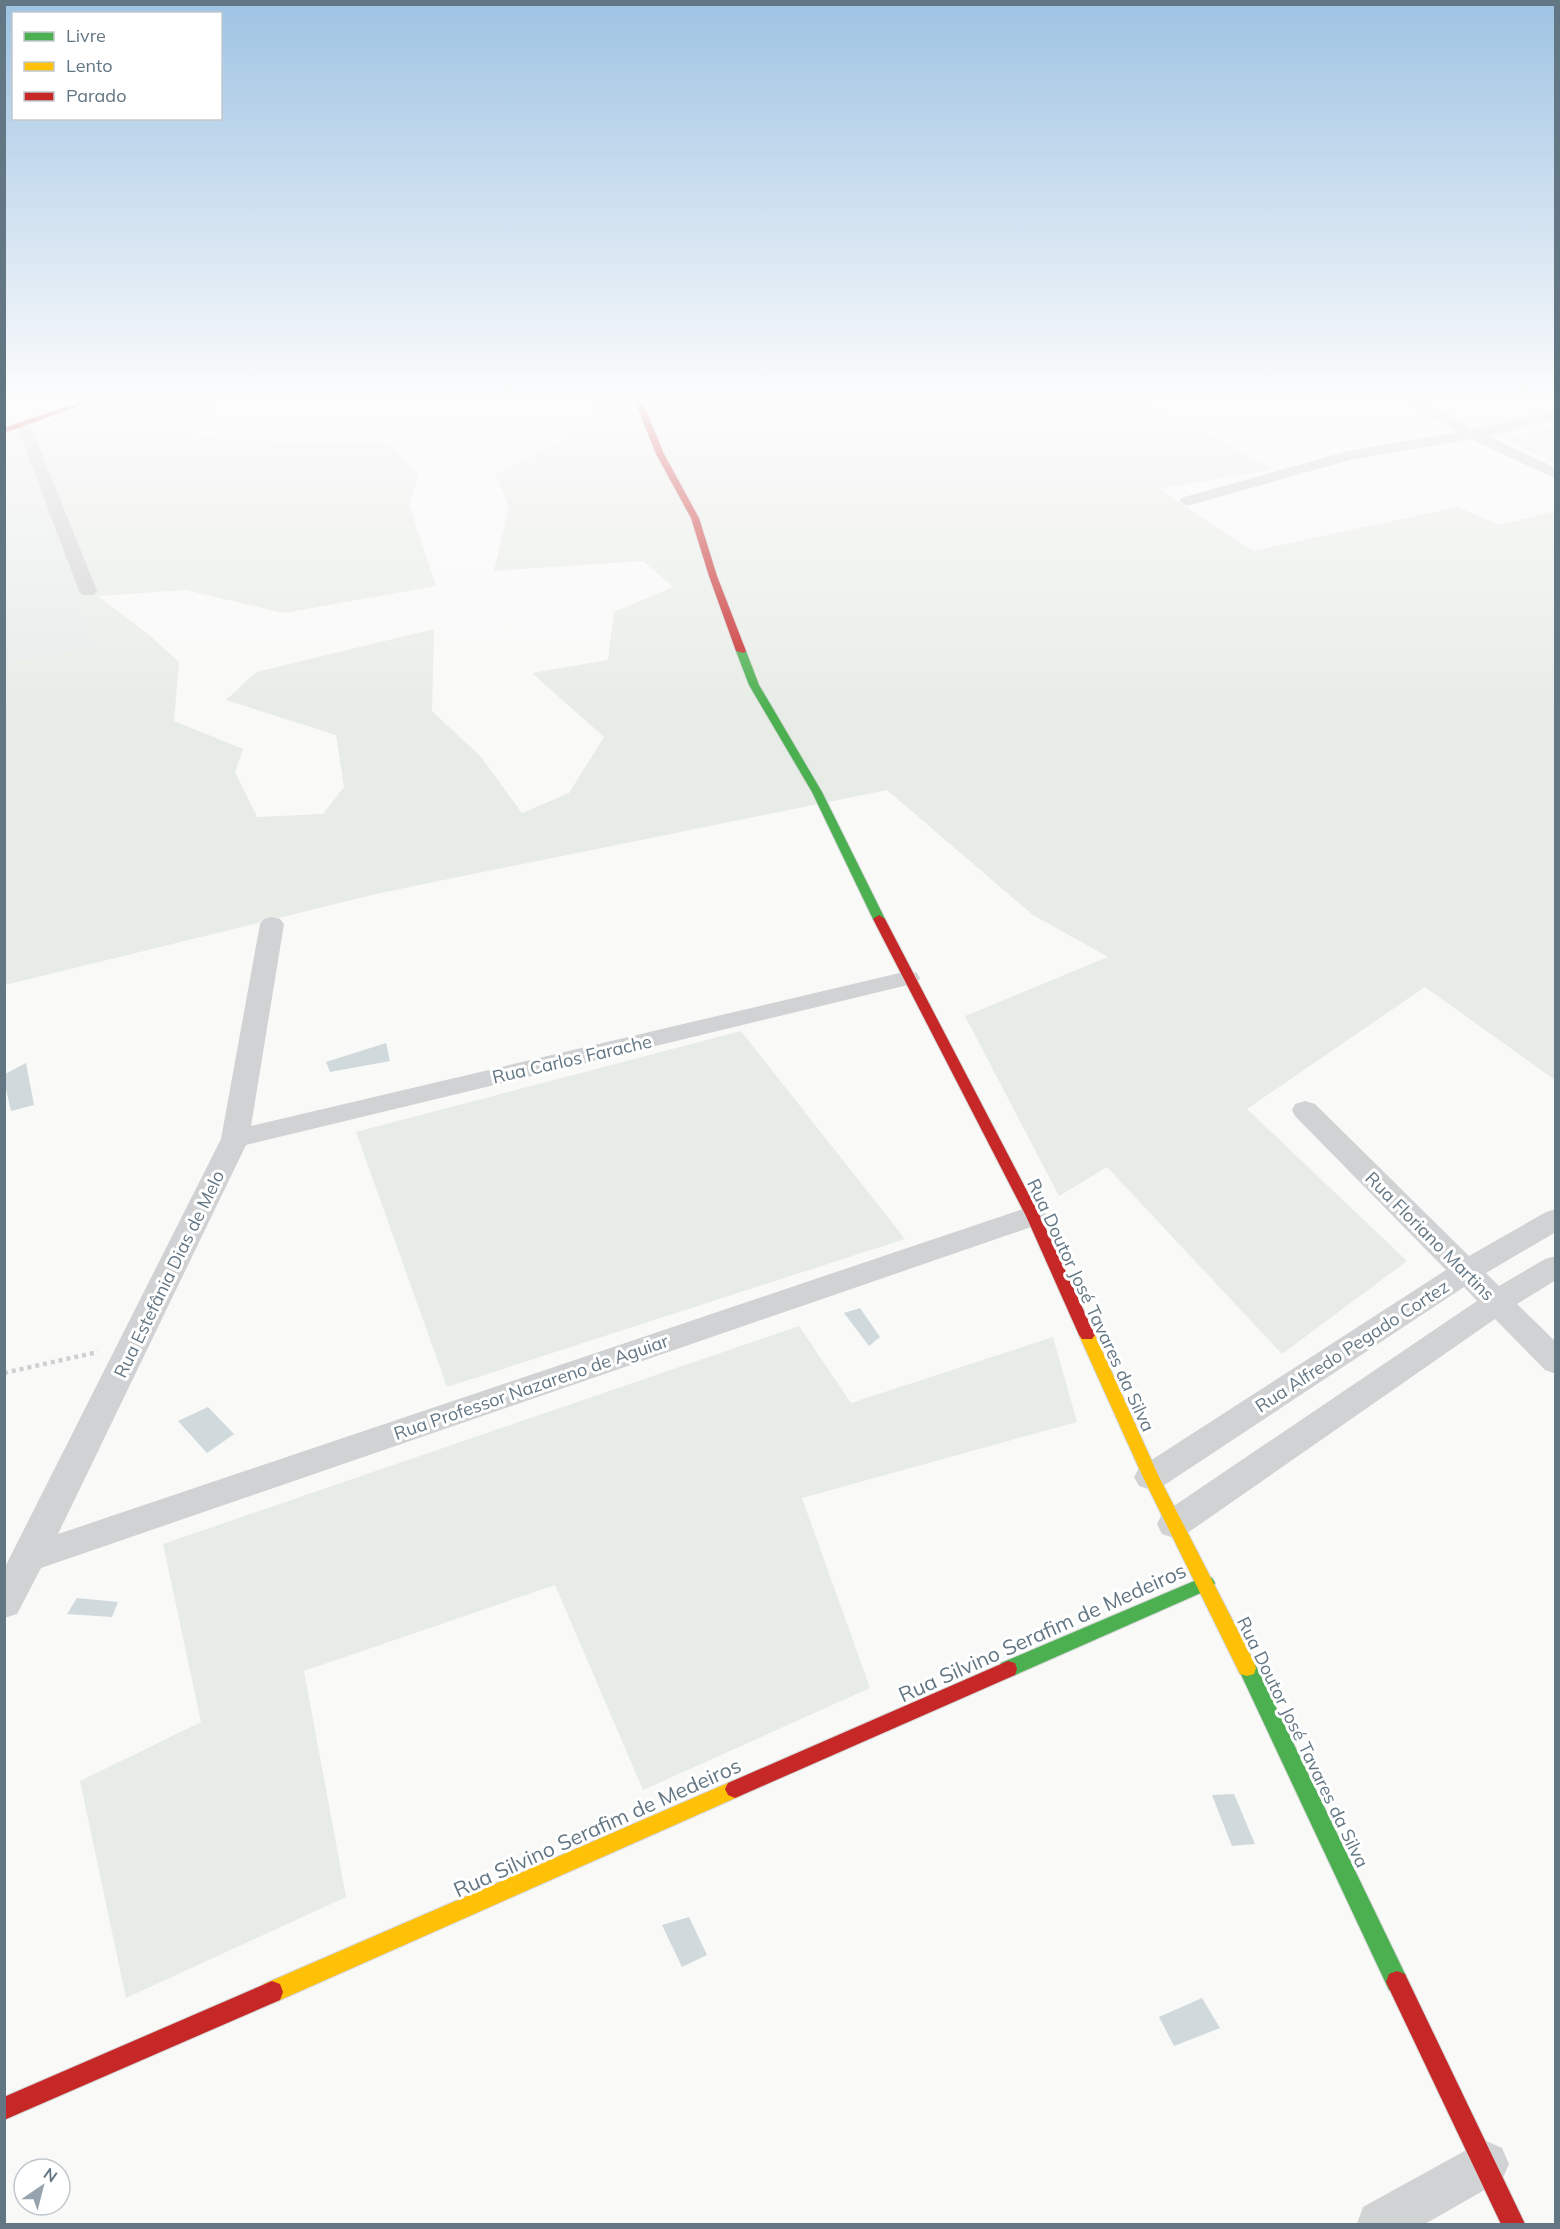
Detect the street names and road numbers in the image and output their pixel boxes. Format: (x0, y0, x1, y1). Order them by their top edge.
street label: Rua Carlos Farache (490, 1029, 654, 1089)
street label: Rua Estefânia Dias de Melo (109, 1166, 229, 1382)
street label: Rua Floriano Martins (1361, 1167, 1500, 1306)
street label: Rua Doutor José Tavares da Silva (1022, 1175, 1160, 1435)
street label: Rua Alfredo Pegado Cortez (1251, 1275, 1453, 1417)
street label: Rua Professor Nazareno de Aguiar (391, 1329, 672, 1445)
street label: Rua Silvino Serafim de Medeiros (894, 1557, 1190, 1707)
street label: Rua Doutor José Tavares da Silva (1232, 1613, 1374, 1871)
street label: Rua Silvino Serafim de Medeiros (449, 1752, 745, 1902)

